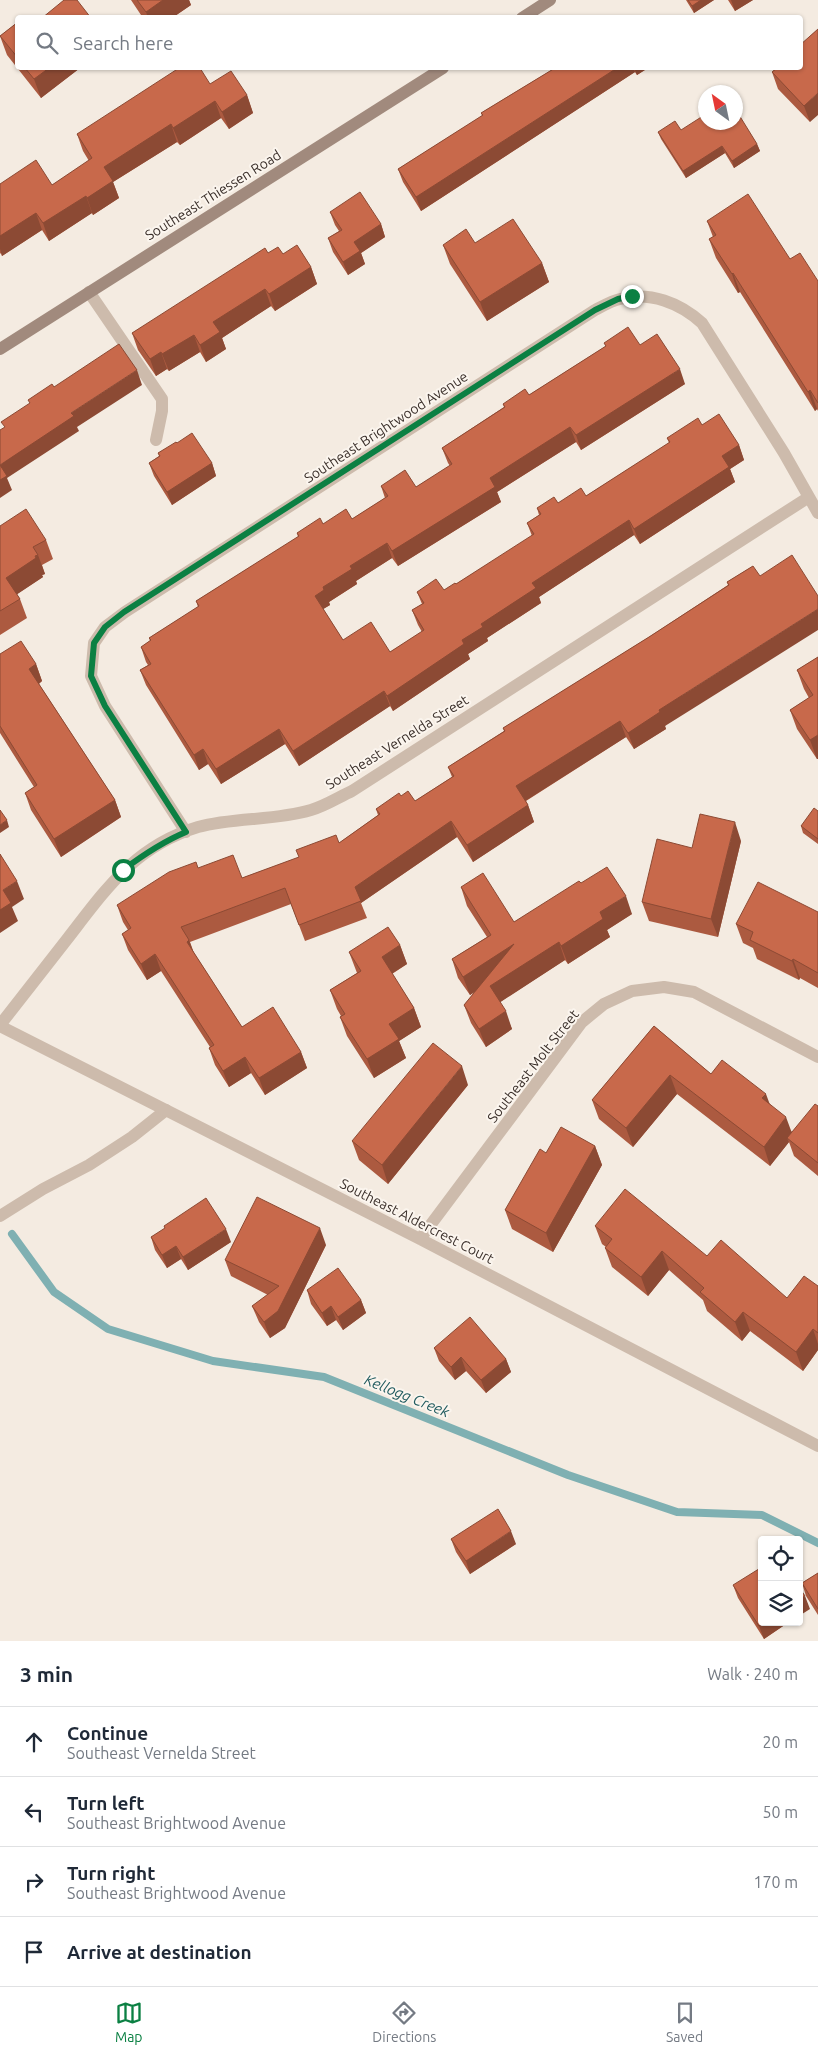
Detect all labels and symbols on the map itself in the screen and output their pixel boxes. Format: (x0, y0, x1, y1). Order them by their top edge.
north arrow (698, 85, 743, 130)
street label: Southeast Thiessen Road (142, 147, 284, 243)
route end (621, 285, 644, 308)
street label: Southeast Brightwood Avenue (301, 368, 471, 486)
street label: Southeast Vernelda Street (323, 691, 472, 793)
route start (112, 859, 135, 882)
street label: Southeast Molt Street (484, 1006, 582, 1126)
street label: Southeast Aldercrest Court (337, 1175, 497, 1267)
water label: Kellogg Creek (362, 1371, 453, 1420)

